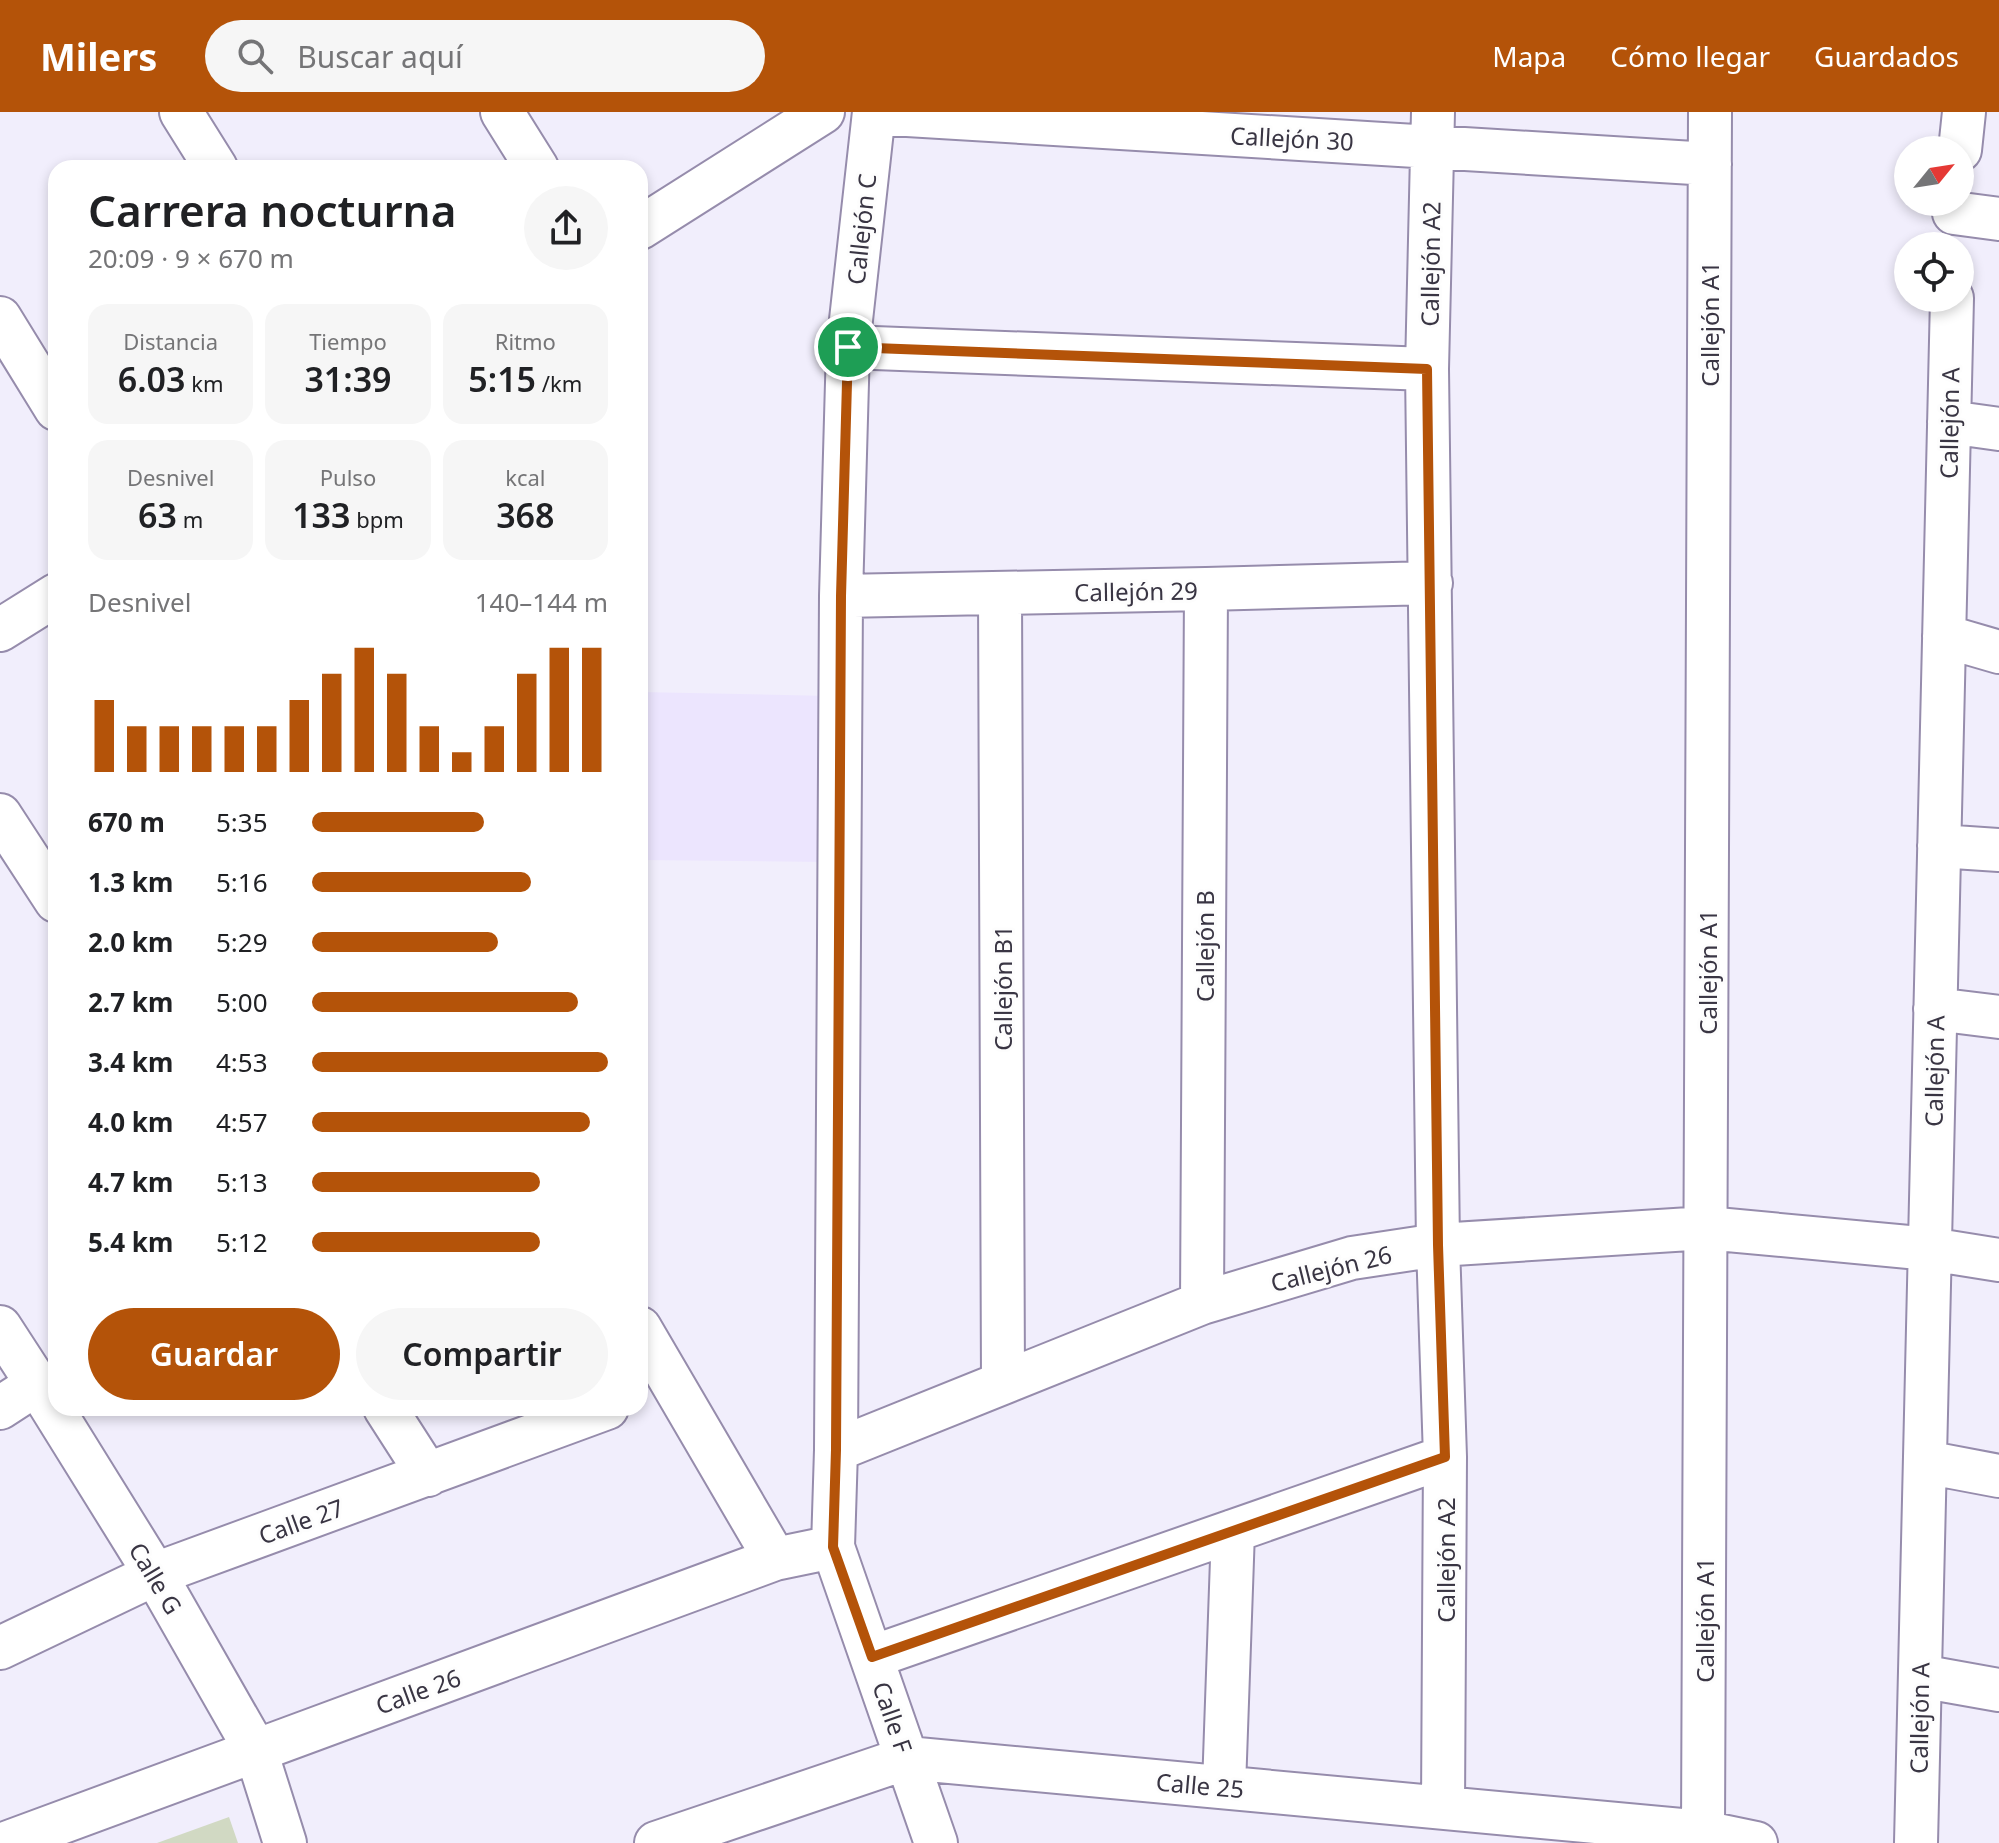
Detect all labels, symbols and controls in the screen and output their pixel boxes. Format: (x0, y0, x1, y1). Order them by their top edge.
search box (205, 20, 765, 92)
text: Milers (40, 30, 157, 82)
icon: search (233, 34, 277, 78)
text: Buscar aquí (297, 36, 463, 77)
text: Mapa (1492, 37, 1566, 75)
text: Cómo llegar (1610, 37, 1770, 75)
text: Guardados (1814, 37, 1959, 75)
street label: Callejón 30 (1229, 118, 1355, 158)
north arrow (1894, 136, 1974, 216)
map controls (1894, 136, 1974, 312)
street label: Callejón C (839, 172, 883, 286)
text: Carrera nocturna (88, 180, 456, 240)
button: share (524, 186, 608, 270)
street label: Callejón A2 (1412, 201, 1448, 327)
button: locate (1894, 232, 1974, 312)
text: 20:09 · 9 × 670 m (88, 240, 294, 276)
street label: Callejón A1 (1693, 261, 1726, 387)
pin (814, 313, 882, 381)
icon: arrive (826, 325, 870, 369)
text: Distancia (123, 326, 218, 356)
text: Tiempo (309, 326, 387, 356)
text: Ritmo (495, 326, 556, 356)
text: 6.03 (118, 356, 186, 402)
text: 31:39 (304, 356, 392, 402)
text: 5:15 (468, 356, 536, 402)
street label: Callejón A (1932, 366, 1966, 479)
text: km (186, 368, 224, 398)
text: /km (536, 368, 582, 398)
text: Desnivel (127, 462, 214, 492)
text: Pulso (320, 462, 376, 492)
text: kcal (505, 462, 545, 492)
text: 63 (138, 492, 177, 538)
text: 133 (292, 492, 350, 538)
text: 368 (496, 492, 555, 538)
text: m (177, 504, 203, 534)
text: bpm (350, 504, 404, 534)
street label: Callejón 29 (1074, 573, 1198, 609)
text: Desnivel (88, 584, 191, 620)
text: 140–144 m (475, 584, 608, 620)
text: 670 m (88, 804, 165, 840)
text: 5:35 (216, 804, 268, 840)
text: 1.3 km (88, 864, 173, 900)
text: 5:16 (216, 864, 268, 900)
street label: Callejón B (1188, 890, 1221, 1002)
street label: Callejón A1 (1691, 909, 1724, 1035)
text: 2.0 km (88, 924, 173, 960)
text: 5:29 (216, 924, 268, 960)
street label: Callejón B1 (986, 925, 1019, 1051)
text: 2.7 km (88, 984, 173, 1020)
text: 5:00 (216, 984, 268, 1020)
street label: Callejón A (1917, 1014, 1951, 1127)
text: 3.4 km (88, 1044, 173, 1080)
text: 4:53 (216, 1044, 268, 1080)
text: 4.0 km (88, 1104, 173, 1140)
text: 4:57 (216, 1104, 268, 1140)
text: 4.7 km (88, 1164, 173, 1200)
text: 5:13 (216, 1164, 268, 1200)
text: 5.4 km (88, 1224, 173, 1260)
text: 5:12 (216, 1224, 268, 1260)
street label: Callejón 26 (1267, 1237, 1395, 1299)
button: Guardar (88, 1308, 340, 1400)
button: Compartir (356, 1308, 608, 1400)
street label: Calle 27 (254, 1490, 348, 1552)
street label: Callejón A2 (1429, 1497, 1462, 1623)
street label: Calle G (122, 1536, 190, 1620)
street label: Callejón A1 (1688, 1557, 1721, 1683)
street label: Calle 26 (371, 1660, 465, 1722)
street label: Callejón A (1902, 1661, 1936, 1774)
street label: Calle F (865, 1677, 921, 1757)
street label: Calle 25 (1155, 1765, 1245, 1805)

